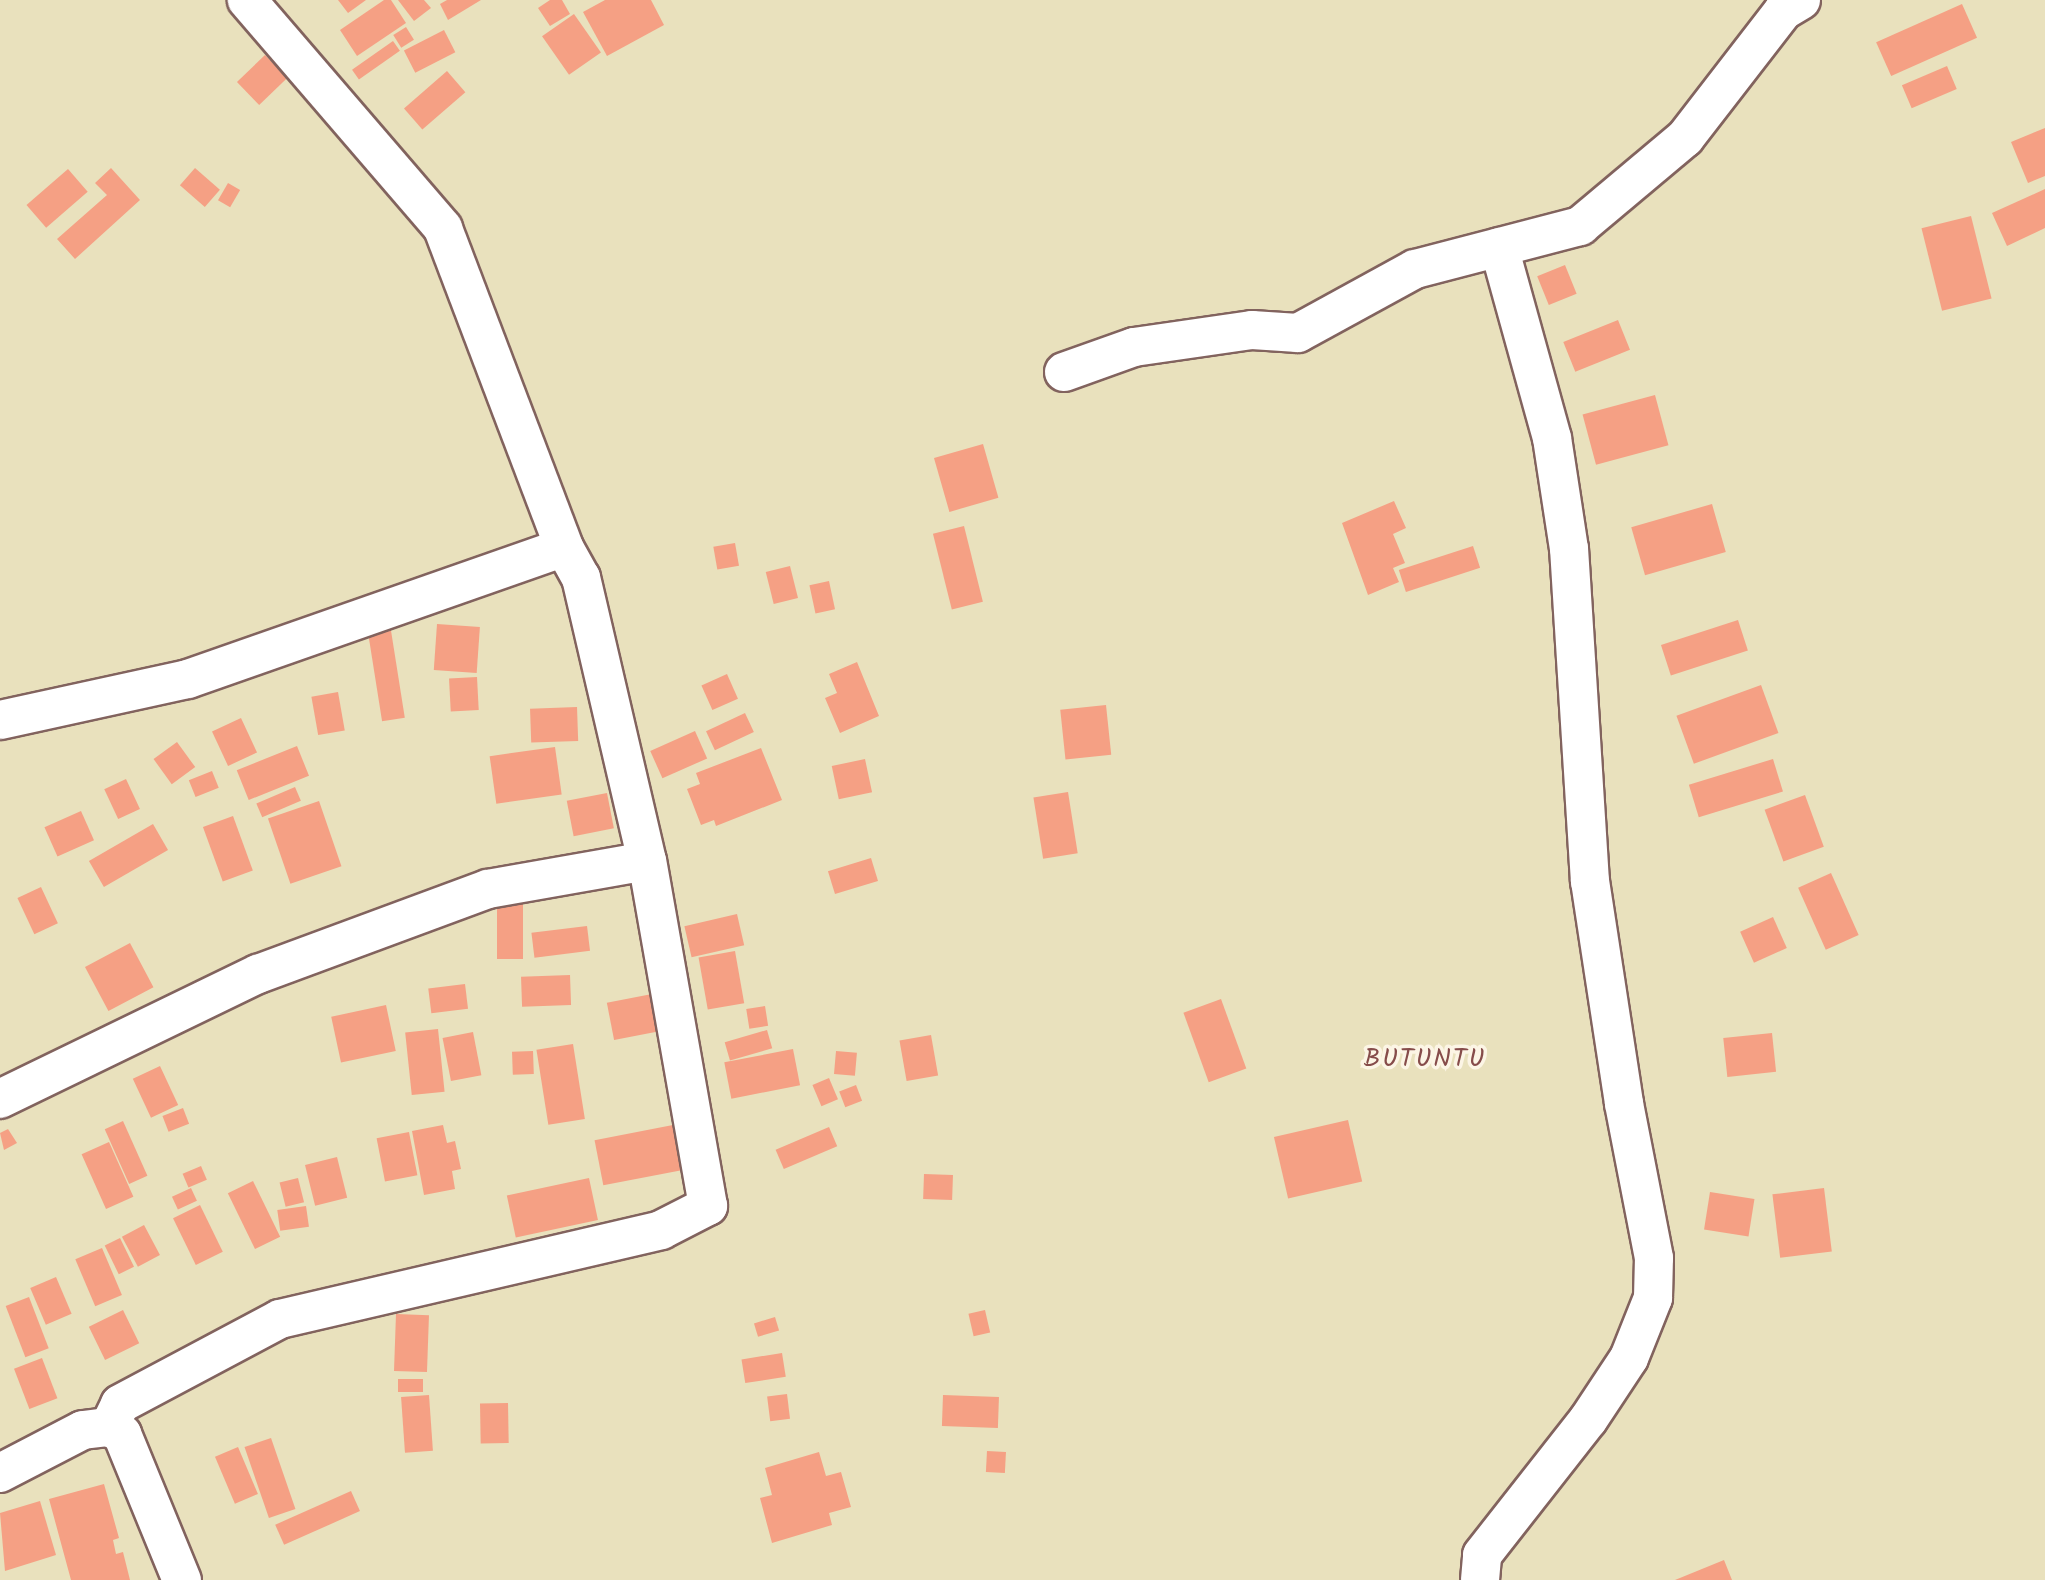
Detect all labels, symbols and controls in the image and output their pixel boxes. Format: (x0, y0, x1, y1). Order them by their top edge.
district label: BUTUNTU (1365, 1044, 1485, 1076)

